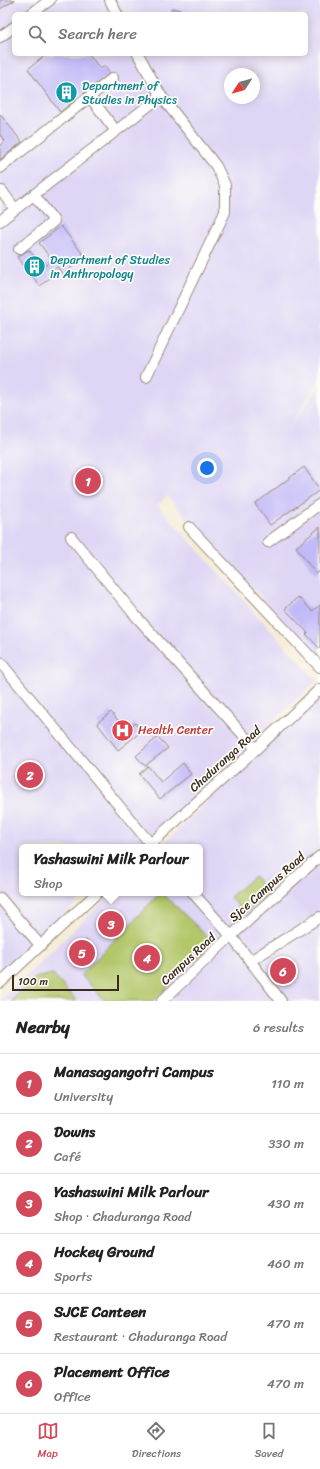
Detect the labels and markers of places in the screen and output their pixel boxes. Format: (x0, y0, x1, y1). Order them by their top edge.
place label: Department of Studies in Physics (82, 75, 177, 111)
building icon: Department of Studies in Physics (53, 80, 79, 106)
place label: Department of Studies in Anthropology (50, 249, 170, 285)
building icon: Department of Studies in Anthropology (21, 254, 47, 280)
pin: 1 (75, 466, 101, 496)
hospital icon: Health Center (109, 717, 135, 743)
place label: Health Center (138, 719, 214, 741)
pin: 2 (17, 760, 43, 790)
pin: 3 (98, 909, 124, 939)
pin: 5 (69, 938, 95, 968)
pin: 4 (134, 943, 160, 973)
pin: 6 (270, 956, 296, 986)

